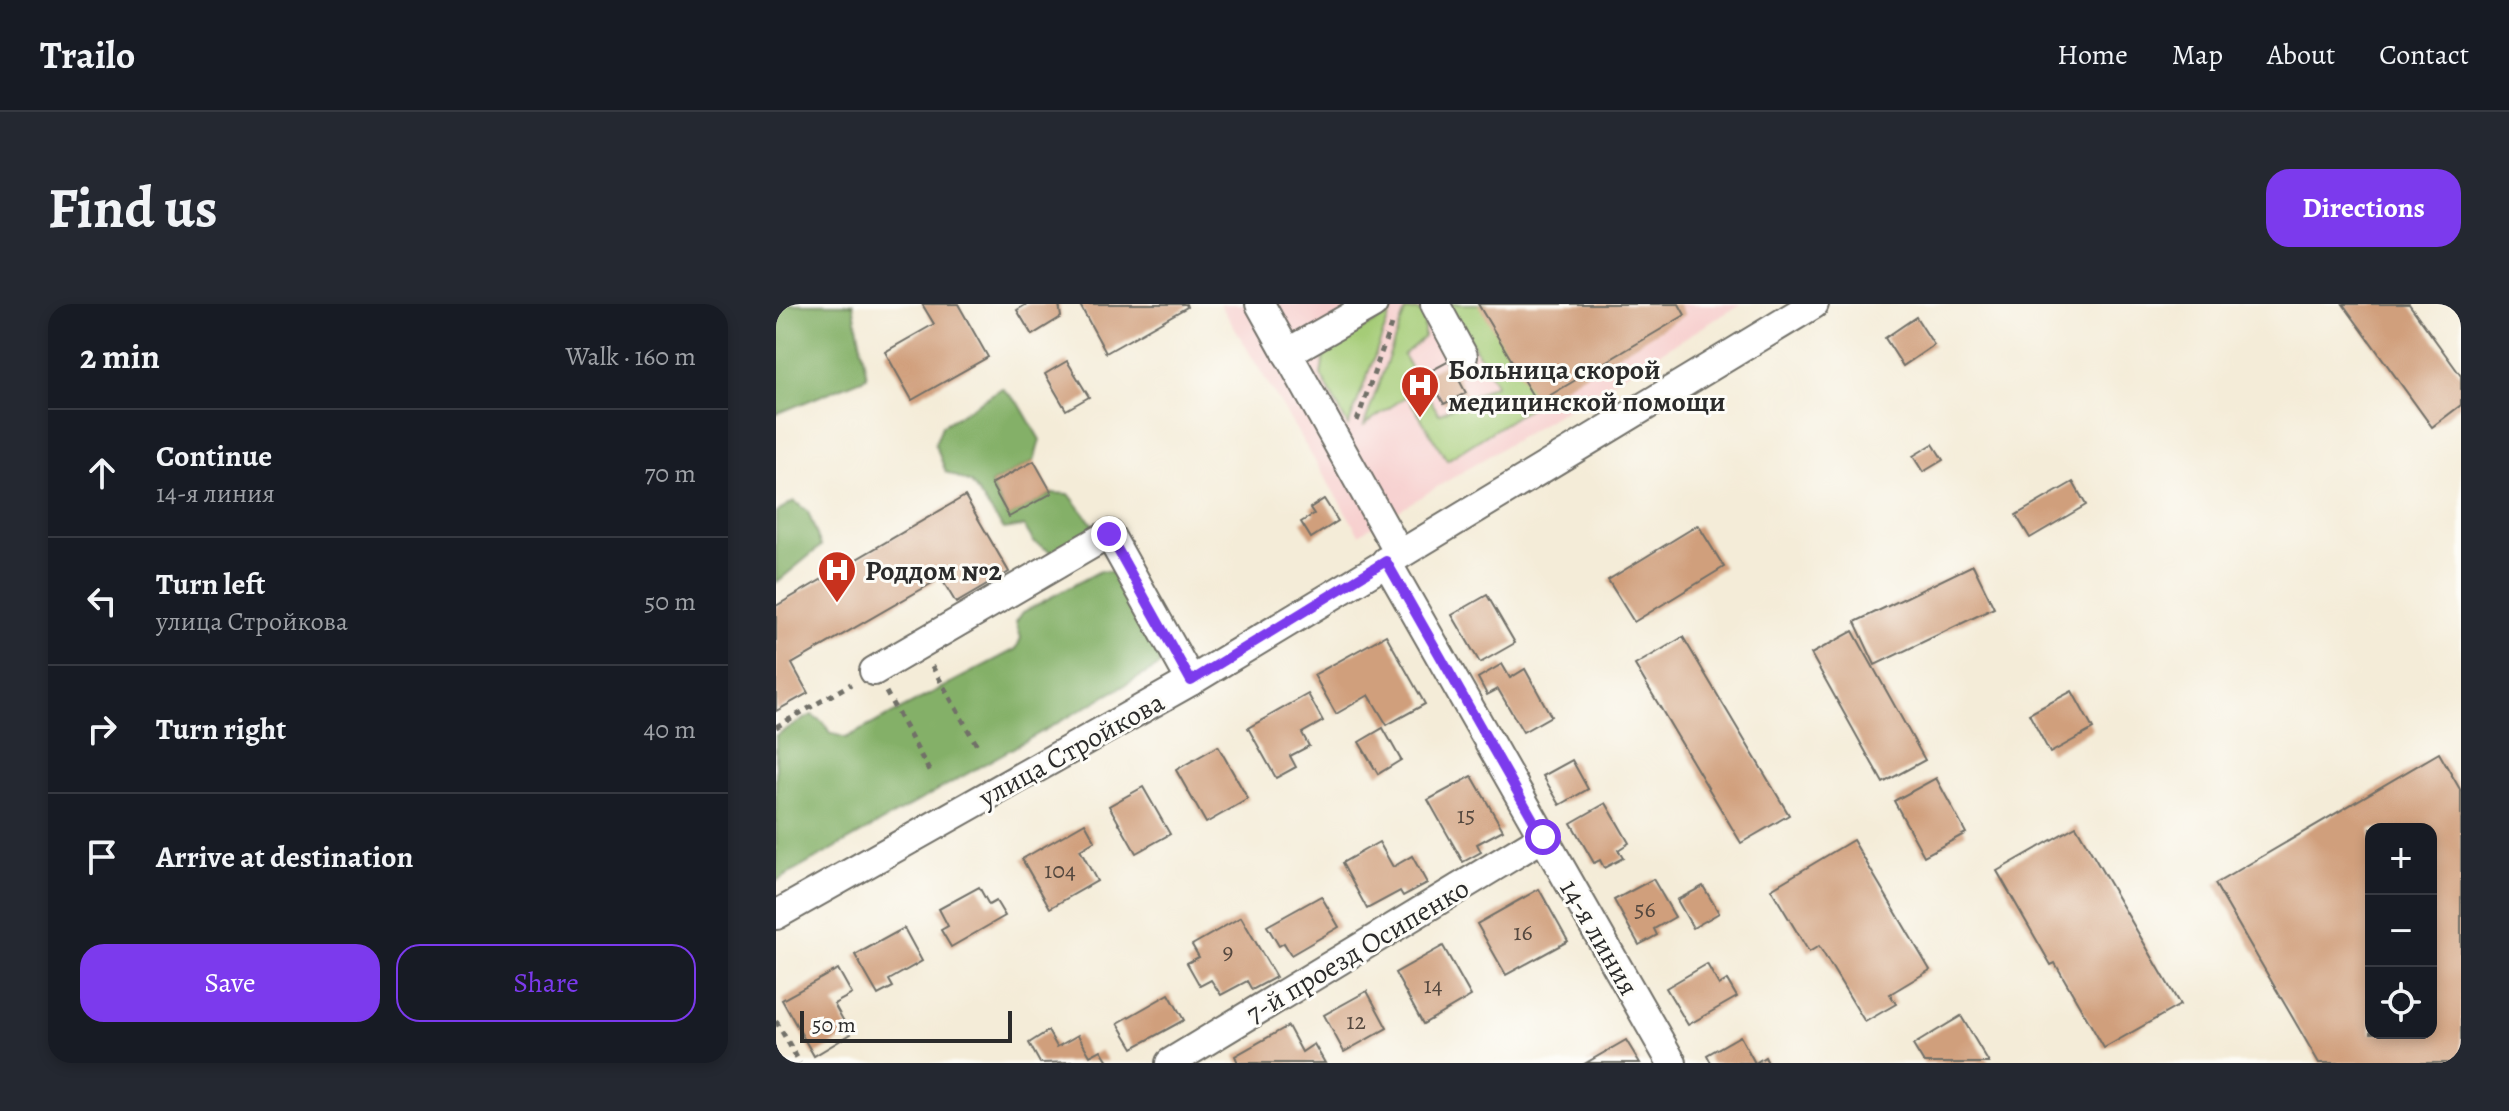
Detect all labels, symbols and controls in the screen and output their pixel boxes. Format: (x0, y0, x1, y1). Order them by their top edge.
text: Trailo (40, 29, 135, 81)
text: Home (2057, 36, 2128, 74)
text: Map (2172, 36, 2223, 74)
text: About (2267, 36, 2335, 74)
text: Contact (2379, 36, 2469, 74)
button: Directions (2266, 169, 2461, 247)
text: Find us (48, 170, 218, 246)
text: 2 min (80, 333, 160, 380)
text: Walk · 160 m (565, 339, 696, 374)
place label: Больница скорой медицинской помощи (1448, 351, 1726, 421)
hospital icon: Больница скорой медицинской помощи (1399, 364, 1441, 419)
text: Continue (156, 436, 272, 476)
icon: ahead (80, 451, 124, 495)
text: 70 m (644, 456, 696, 491)
text: 14-я линия (156, 476, 275, 511)
route end (1091, 516, 1127, 552)
hospital icon: Роддом №2 (816, 549, 858, 604)
place label: Роддом №2 (865, 552, 1002, 590)
text: Turn left (156, 564, 265, 604)
icon: left (80, 579, 124, 623)
text: 50 m (644, 584, 696, 619)
text: улица Стройкова (156, 604, 348, 639)
street label: улица Стройкова (971, 683, 1171, 817)
icon: right (80, 707, 124, 751)
text: Turn right (156, 709, 286, 749)
text: 40 m (644, 712, 696, 747)
house number: 15 (1457, 799, 1475, 831)
route start (1525, 819, 1561, 855)
map controls (2365, 823, 2437, 1039)
button: + (2365, 823, 2437, 895)
icon: arrive (80, 835, 124, 879)
text: Arrive at destination (156, 837, 413, 877)
house number: 104 (1044, 854, 1076, 886)
street label: 7-й проезд Осипенко (1239, 869, 1476, 1033)
street label: 14-я линия (1551, 873, 1648, 1002)
house number: 56 (1634, 893, 1656, 925)
button: − (2365, 895, 2437, 967)
house number: 16 (1513, 916, 1533, 948)
house number: 9 (1223, 935, 1233, 967)
button: Save (80, 944, 380, 1022)
button: Share (396, 944, 696, 1022)
button: locate (2365, 967, 2437, 1039)
house number: 14 (1423, 969, 1443, 1001)
house number: 12 (1346, 1005, 1366, 1037)
scale bar (800, 1007, 1012, 1043)
text: 50 m (812, 1010, 856, 1040)

